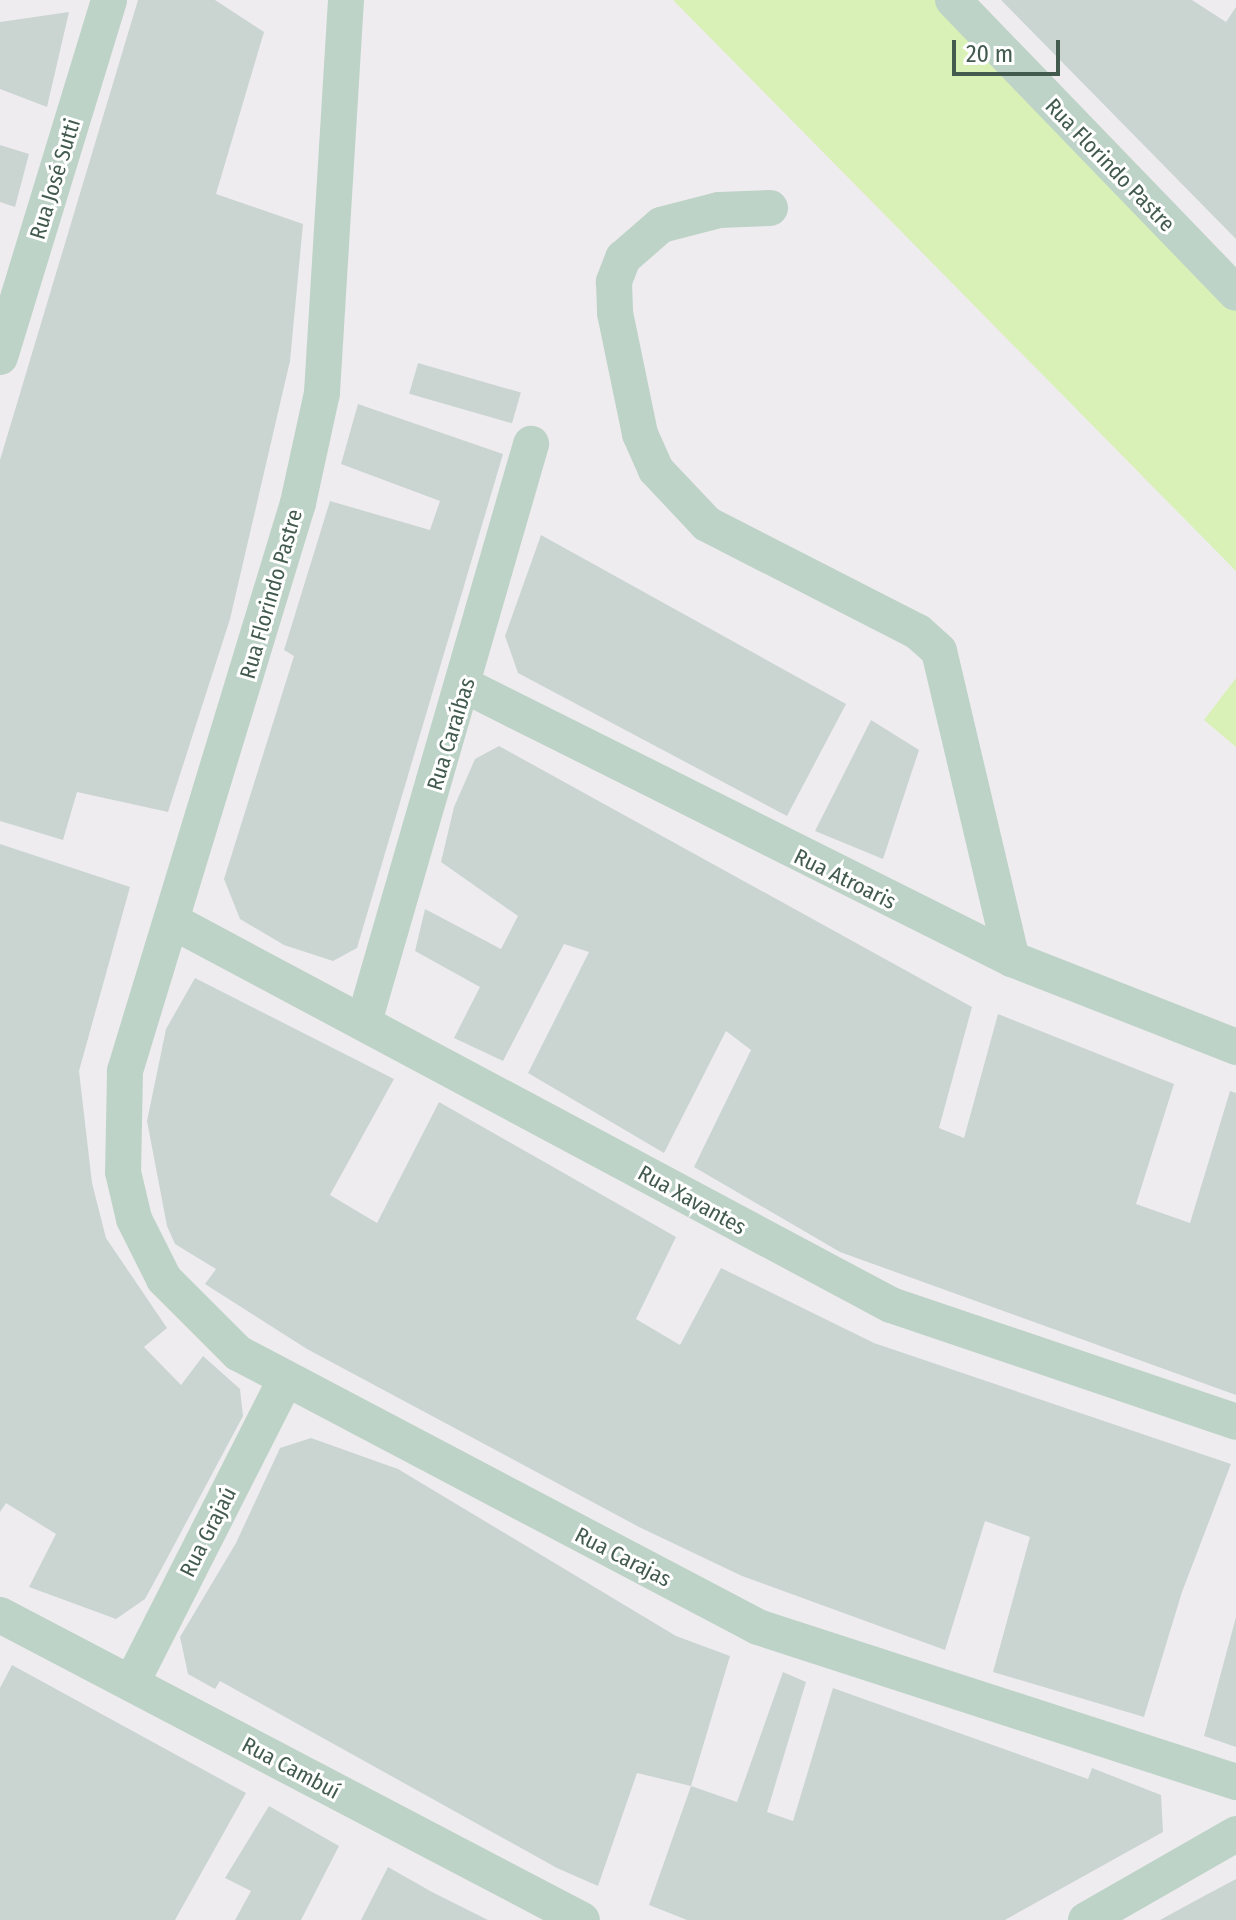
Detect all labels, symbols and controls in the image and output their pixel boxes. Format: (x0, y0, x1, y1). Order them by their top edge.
scale bar (956, 24, 1064, 74)
text: 20 m (966, 40, 1013, 68)
street label: Rua Florindo Pastre (1040, 93, 1180, 237)
street label: Rua José Sutti (24, 115, 86, 243)
street label: Rua Florindo Pastre (234, 506, 308, 682)
street label: Rua Caraíbas (421, 675, 481, 793)
street label: Rua Atroaris (790, 843, 900, 915)
street label: Rua Xavantes (633, 1159, 751, 1241)
street label: Rua Grajaú (174, 1483, 242, 1581)
street label: Rua Carajas (571, 1522, 675, 1592)
street label: Rua Cambuí (238, 1731, 344, 1805)

